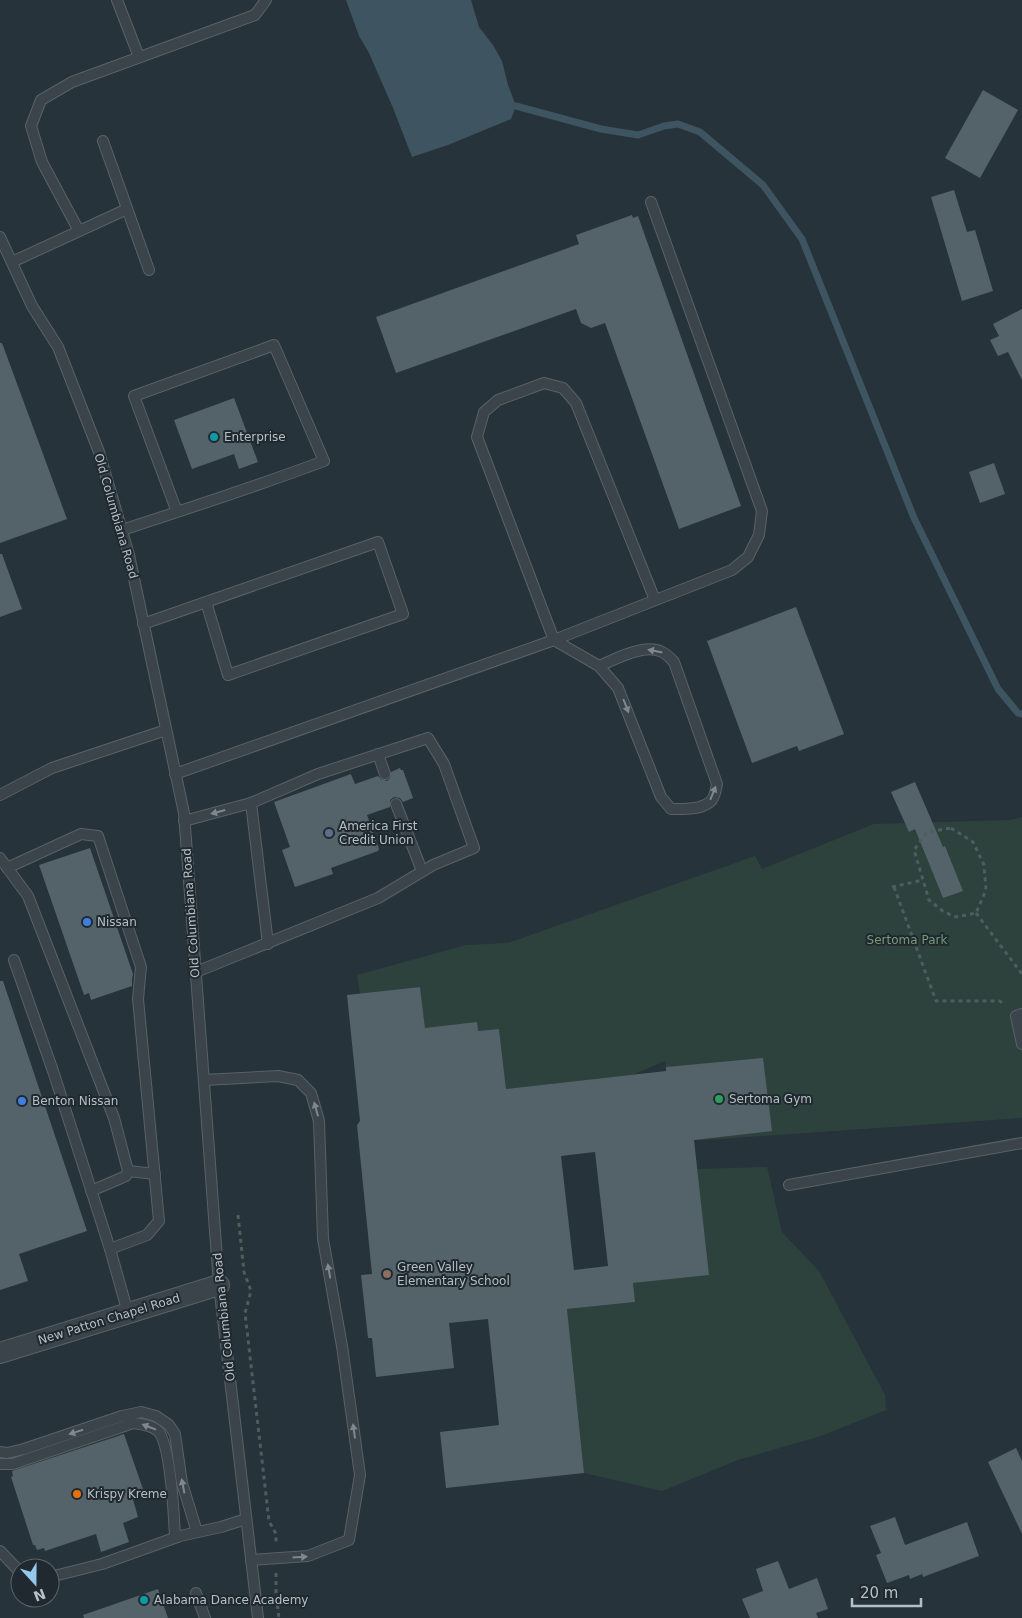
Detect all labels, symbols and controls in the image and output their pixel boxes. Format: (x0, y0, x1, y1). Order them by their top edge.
place label: Enterprise (224, 430, 286, 444)
marker: Enterprise (208, 431, 220, 443)
street label: Old Columbiana Road (91, 452, 141, 580)
one-way arrow (647, 646, 663, 654)
one-way arrow (622, 699, 630, 713)
one-way arrow (710, 786, 718, 800)
one-way arrow (210, 808, 225, 816)
place label: America First Credit Union (339, 819, 418, 847)
marker: America First Credit Union (323, 827, 335, 839)
street label: Old Columbiana Road (179, 848, 203, 978)
place label: Nissan (97, 915, 137, 929)
marker: Nissan (81, 916, 93, 928)
park label: Sertoma Park (867, 933, 947, 947)
place label: Sertoma Gym (729, 1092, 812, 1106)
marker: Sertoma Gym (713, 1093, 725, 1105)
place label: Benton Nissan (32, 1094, 118, 1108)
marker: Benton Nissan (16, 1095, 28, 1107)
one-way arrow (311, 1101, 319, 1116)
street label: Old Columbiana Road (210, 1252, 238, 1382)
place label: Green Valley Elementary School (397, 1260, 510, 1288)
one-way arrow (324, 1262, 332, 1278)
marker: Green Valley Elementary School (381, 1268, 393, 1280)
street label: New Patton Chapel Road (36, 1291, 182, 1347)
one-way arrow (141, 1423, 156, 1431)
one-way arrow (350, 1423, 358, 1439)
one-way arrow (68, 1428, 83, 1436)
one-way arrow (179, 1478, 187, 1493)
place label: Krispy Kreme (87, 1487, 167, 1501)
marker: Krispy Kreme (71, 1488, 83, 1500)
one-way arrow (292, 1552, 308, 1560)
north arrow (10, 1558, 60, 1608)
scale bar (852, 1576, 921, 1608)
text: 20 m (860, 1584, 898, 1602)
text: N (31, 1586, 48, 1605)
place label: Alabama Dance Academy (154, 1593, 308, 1607)
marker: Alabama Dance Academy (138, 1594, 150, 1606)

